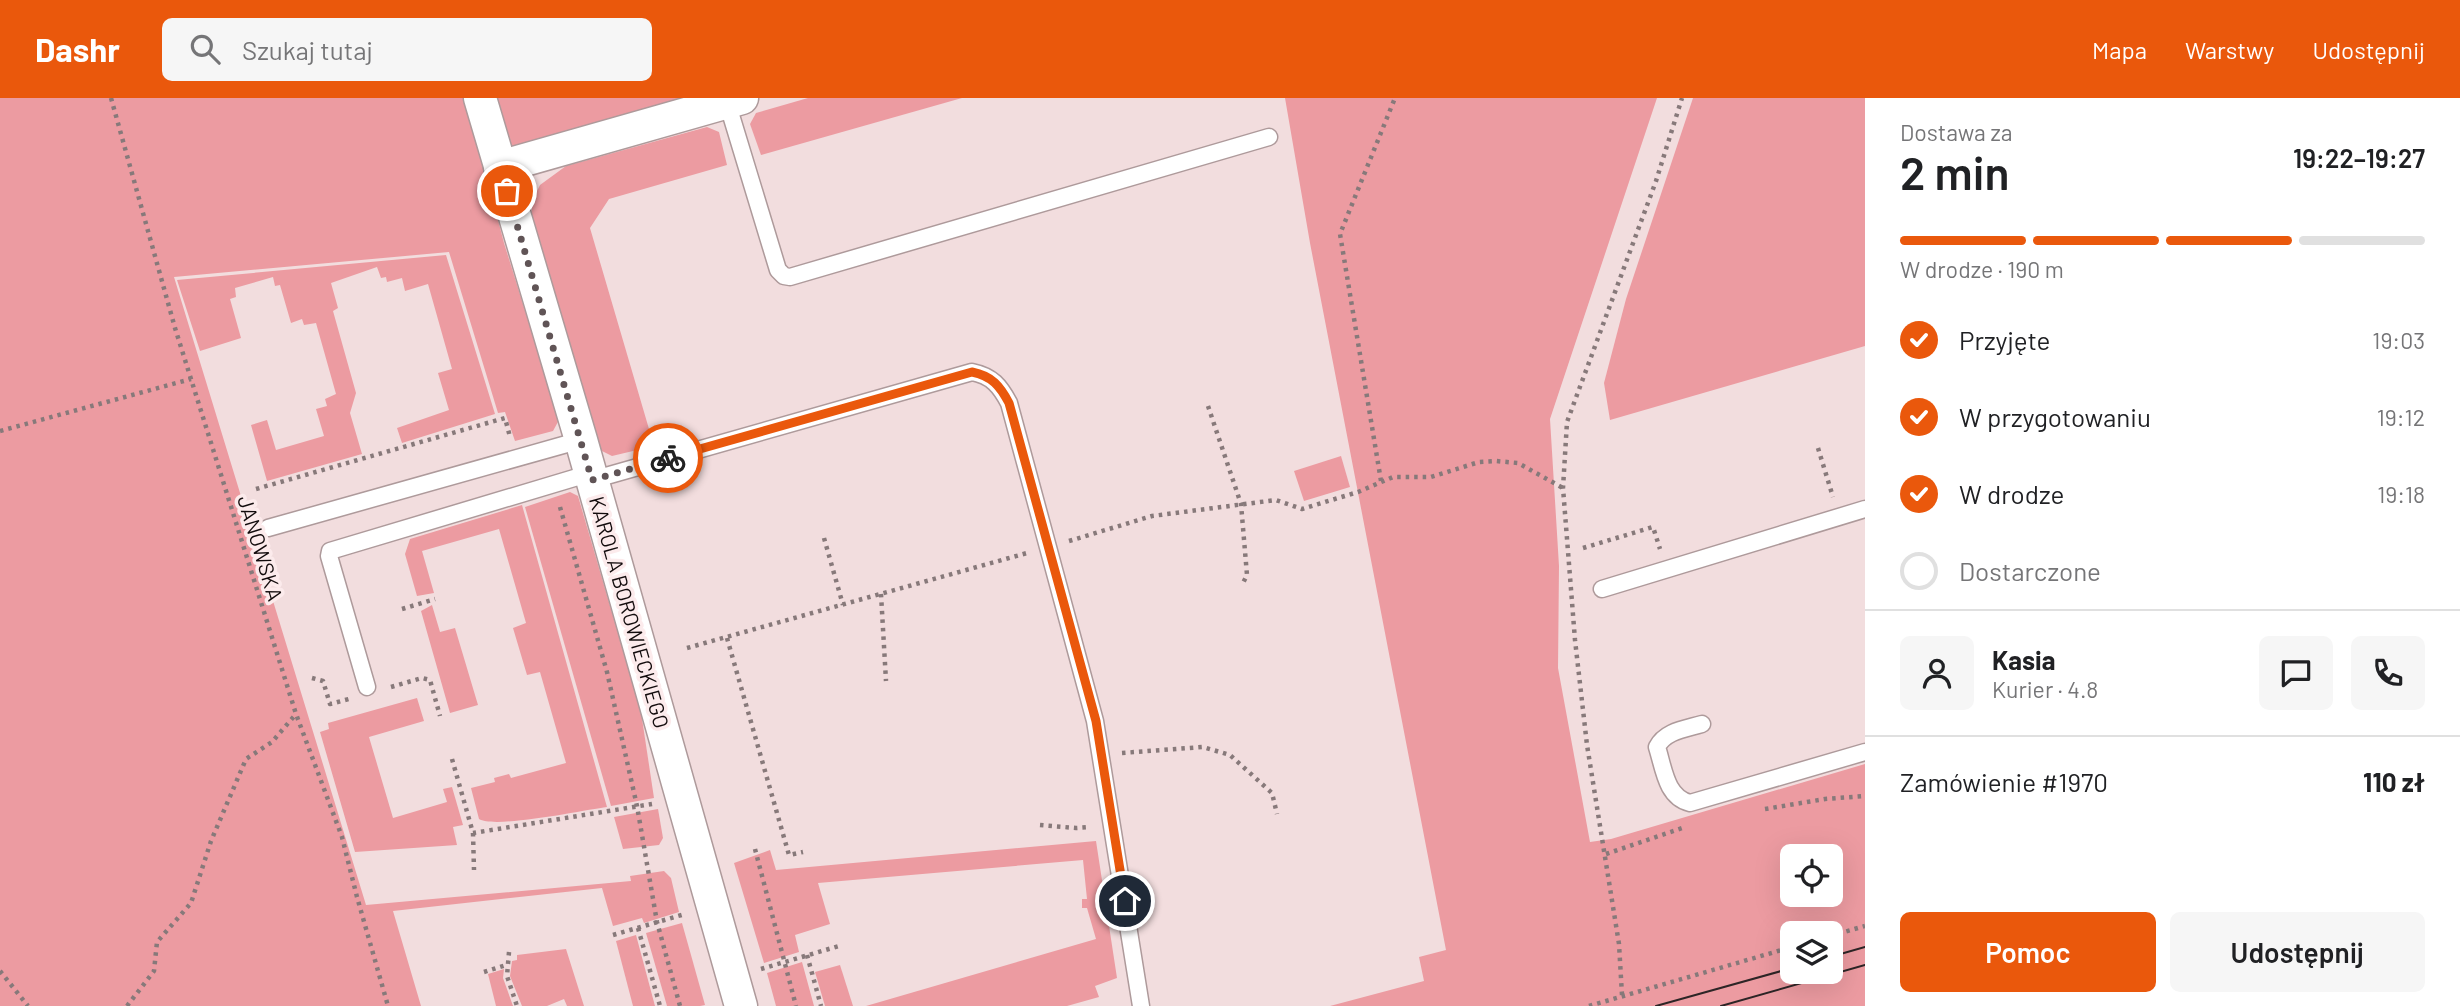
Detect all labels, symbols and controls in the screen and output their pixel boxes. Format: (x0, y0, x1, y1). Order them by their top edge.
search box (162, 18, 652, 81)
text: Dashr (35, 29, 120, 69)
icon: search (186, 30, 224, 68)
text: Szukaj tutaj (242, 34, 373, 65)
text: Mapa (2092, 35, 2147, 64)
text: Warstwy (2185, 35, 2274, 64)
text: Udostępnij (2312, 35, 2425, 64)
text: Dostawa za (1900, 118, 2012, 146)
text: 19:22–19:27 (2293, 142, 2425, 173)
text: 2 min (1900, 144, 2009, 199)
pin (477, 161, 537, 221)
icon: bag (488, 172, 526, 210)
text: W drodze · 190 m (1900, 255, 2064, 283)
icon: check (1900, 321, 1938, 359)
text: Przyjęte (1959, 324, 2050, 355)
text: 19:03 (2372, 326, 2425, 354)
icon: check (1900, 398, 1938, 436)
text: W przygotowaniu (1959, 401, 2151, 432)
text: 19:12 (2377, 403, 2425, 431)
courier (633, 423, 703, 493)
icon: bike (649, 439, 687, 477)
icon: check (1900, 475, 1938, 513)
text: W drodze (1959, 478, 2064, 509)
text: 19:18 (2377, 480, 2425, 508)
street label: JANOWSKA (233, 492, 289, 604)
street label: KAROLA BOROWIECKIEGO (585, 493, 675, 731)
text: Dostarczone (1959, 555, 2101, 586)
button: person (1900, 636, 1974, 710)
button: chat (2259, 636, 2333, 710)
button: phone (2351, 636, 2425, 710)
text: Kasia (1992, 644, 2055, 675)
text: Kurier · 4.8 (1992, 675, 2098, 703)
text: Zamówienie #1970 (1900, 766, 2108, 797)
text: 110 zł (2363, 766, 2425, 797)
map controls (1780, 844, 1843, 984)
button: locate (1780, 844, 1843, 907)
pin (1095, 871, 1155, 931)
icon: home (1106, 882, 1144, 920)
button: Pomoc (1900, 912, 2156, 992)
button: Udostępnij (2170, 912, 2425, 992)
button: layers (1780, 921, 1843, 984)

